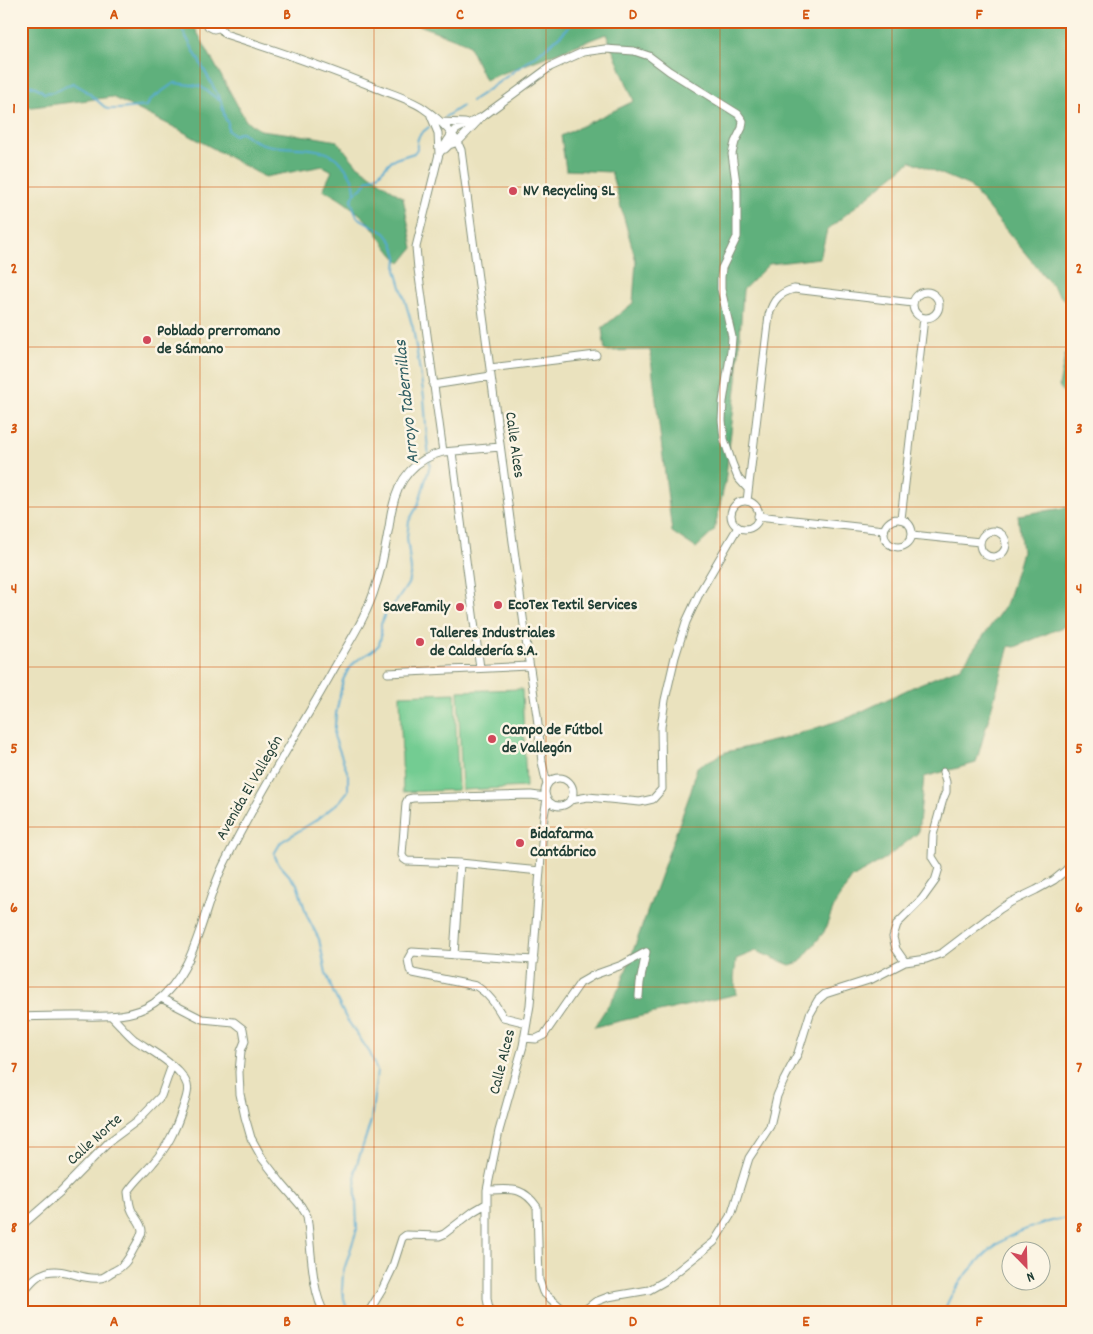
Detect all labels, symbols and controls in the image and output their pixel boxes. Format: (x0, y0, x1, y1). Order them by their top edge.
text: A (110, 4, 119, 27)
text: B (283, 4, 291, 27)
text: C (456, 4, 464, 27)
text: D (629, 4, 638, 27)
text: E (802, 4, 810, 27)
text: F (975, 4, 983, 27)
text: 1 (12, 98, 16, 121)
text: 1 (1077, 98, 1081, 121)
place label: NV Recycling SL (523, 180, 615, 203)
marker: NV Recycling SL (507, 185, 519, 197)
text: 2 (11, 258, 18, 281)
text: 2 (1076, 258, 1083, 281)
place label: Poblado prerromano de Sámano (157, 320, 280, 361)
marker: Poblado prerromano de Sámano (141, 334, 153, 346)
water label: Arroyo Tabernillas (389, 338, 427, 465)
street label: Calle Alces (498, 410, 530, 480)
text: 3 (10, 418, 18, 441)
text: 3 (1075, 418, 1083, 441)
text: 4 (11, 578, 17, 601)
text: 4 (1076, 578, 1082, 601)
place label: EcoTex Textil Services (508, 594, 638, 617)
place label: SaveFamily (383, 596, 452, 619)
marker: EcoTex Textil Services (492, 599, 504, 611)
marker: SaveFamily (454, 601, 466, 613)
place label: Talleres Industriales de Caldedería S.A. (430, 622, 556, 663)
marker: Talleres Industriales de Caldedería S.A. (414, 636, 426, 648)
place label: Campo de Fútbol de Vallegón (502, 719, 603, 760)
street label: Avenida El Vallegón (211, 731, 289, 845)
marker: Campo de Fútbol de Vallegón (486, 733, 498, 745)
text: 5 (10, 738, 18, 761)
text: 5 (1075, 738, 1083, 761)
place label: Bidafarma Cantábrico (530, 823, 596, 864)
marker: Bidafarma Cantábrico (514, 837, 526, 849)
text: 6 (10, 897, 18, 920)
text: 6 (1075, 897, 1083, 920)
street label: Calle Alces (484, 1027, 522, 1097)
text: 7 (11, 1057, 17, 1080)
text: 7 (1076, 1057, 1082, 1080)
street label: Calle Norte (62, 1109, 128, 1171)
text: 8 (11, 1217, 18, 1240)
text: 8 (1076, 1217, 1083, 1240)
north arrow (1000, 1242, 1050, 1292)
text: N (1023, 1266, 1037, 1287)
text: A (110, 1311, 119, 1334)
text: B (283, 1311, 291, 1334)
text: C (456, 1311, 464, 1334)
text: D (629, 1311, 638, 1334)
text: E (802, 1311, 810, 1334)
text: F (975, 1311, 983, 1334)

